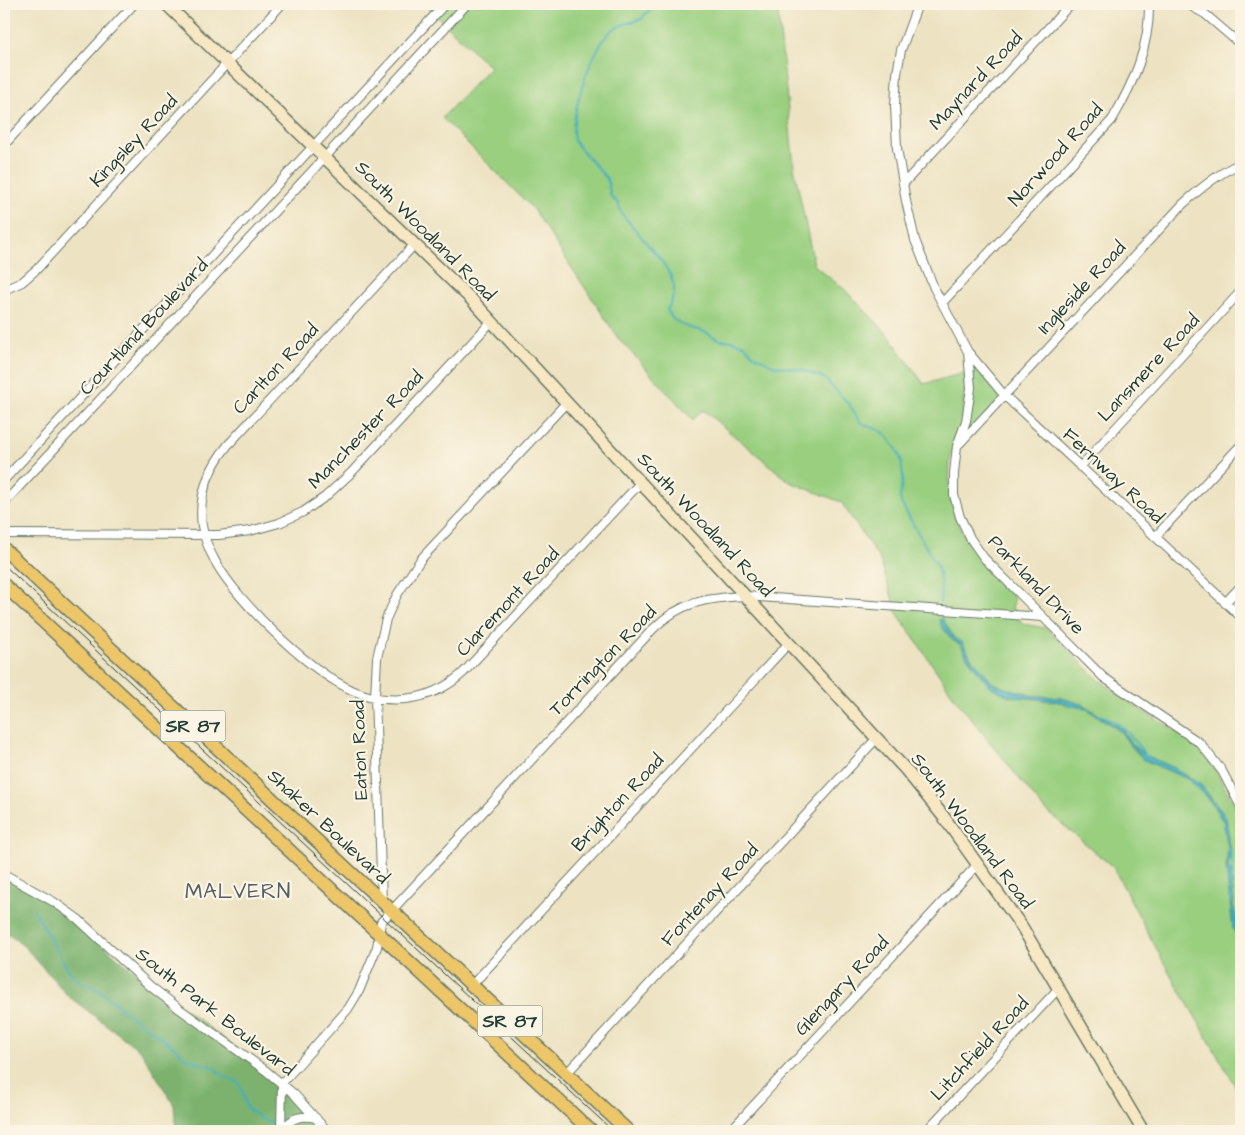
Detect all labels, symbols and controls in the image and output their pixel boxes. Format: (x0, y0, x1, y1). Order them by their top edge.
street label: Maynard Road (923, 25, 1030, 137)
street label: Kingsley Road (84, 88, 185, 194)
street label: Norwood Road (1002, 97, 1110, 213)
street label: South Woodland Road (348, 154, 502, 308)
street label: Ingleside Road (1032, 235, 1133, 341)
street label: Courtland Boulevard (73, 252, 215, 401)
street label: Lansmere Road (1092, 308, 1206, 428)
street label: Carlton Road (227, 317, 326, 421)
street label: Manchester Road (302, 364, 430, 495)
street label: Fernway Road (1056, 422, 1170, 531)
street label: South Woodland Road (631, 447, 780, 604)
street label: Parkland Drive (981, 529, 1091, 641)
street label: Claremont Road (450, 541, 566, 663)
street label: Torrington Road (543, 599, 664, 723)
street label: Eaton Road (345, 699, 375, 800)
road number: SR 87 (160, 710, 226, 741)
street label: South Woodland Road (904, 747, 1040, 915)
street label: Brighton Road (565, 748, 671, 859)
street label: Shaker Boulevard (261, 763, 395, 891)
street label: Fontenay Road (655, 837, 766, 953)
district label: MALVERN (185, 877, 291, 906)
street label: Glengary Road (789, 930, 896, 1043)
street label: South Park Boulevard (130, 941, 301, 1083)
street label: Litchfield Road (925, 991, 1036, 1107)
road number: SR 87 (478, 1006, 542, 1036)

